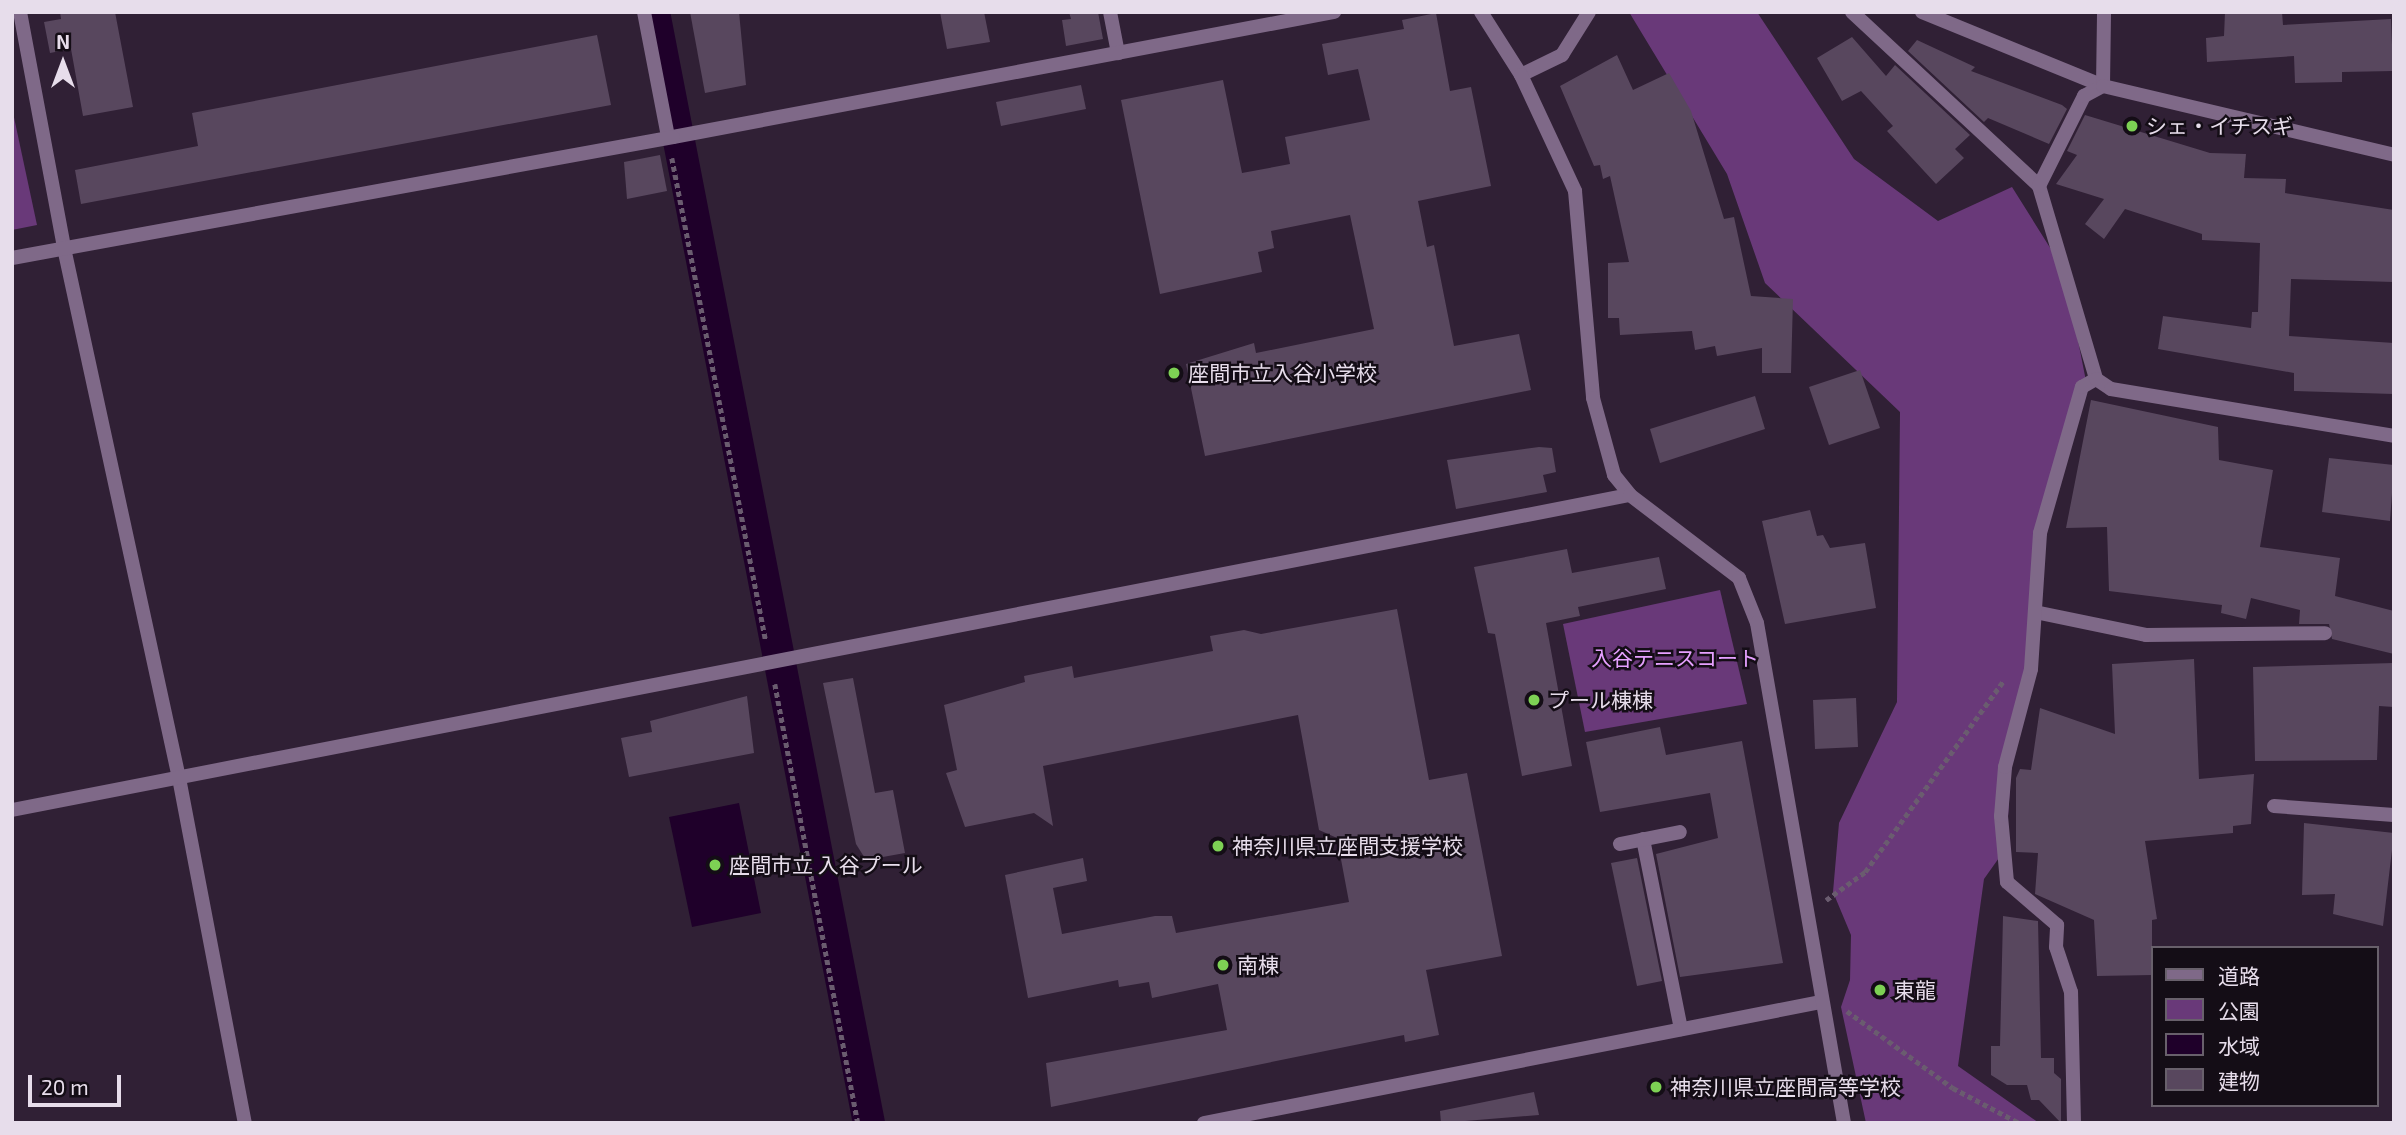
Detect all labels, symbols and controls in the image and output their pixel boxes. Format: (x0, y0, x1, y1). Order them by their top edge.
north arrow (28, 28, 98, 98)
text: N (56, 30, 70, 53)
place label: シェ・イチスギ (2146, 113, 2293, 139)
marker: シェ・イチスギ (2124, 118, 2140, 134)
place label: 座間市立入谷小学校 (1188, 360, 1377, 386)
marker: 座間市立入谷小学校 (1166, 365, 1182, 381)
park label: 入谷テニスコート (1591, 645, 1759, 671)
place label: プール棟棟 (1548, 687, 1653, 713)
marker: プール棟棟 (1526, 692, 1542, 708)
place label: 神奈川県立座間支援学校 (1232, 833, 1463, 859)
marker: 神奈川県立座間支援学校 (1210, 838, 1226, 854)
place label: 座間市立 入谷プール (729, 852, 923, 878)
marker: 座間市立 入谷プール (707, 857, 723, 873)
legend (2150, 946, 2378, 1107)
place label: 南棟 (1237, 952, 1279, 978)
marker: 南棟 (1215, 957, 1231, 973)
text: 道路 (2218, 963, 2260, 988)
place label: 東龍 (1894, 977, 1936, 1003)
marker: 東龍 (1872, 982, 1888, 998)
text: 公園 (2218, 998, 2260, 1023)
text: 水域 (2218, 1033, 2260, 1058)
scale bar (32, 1062, 124, 1106)
text: 建物 (2218, 1068, 2260, 1093)
text: 20 m (41, 1074, 89, 1099)
place label: 神奈川県立座間高等学校 (1670, 1074, 1901, 1100)
marker: 神奈川県立座間高等学校 (1648, 1079, 1664, 1095)

